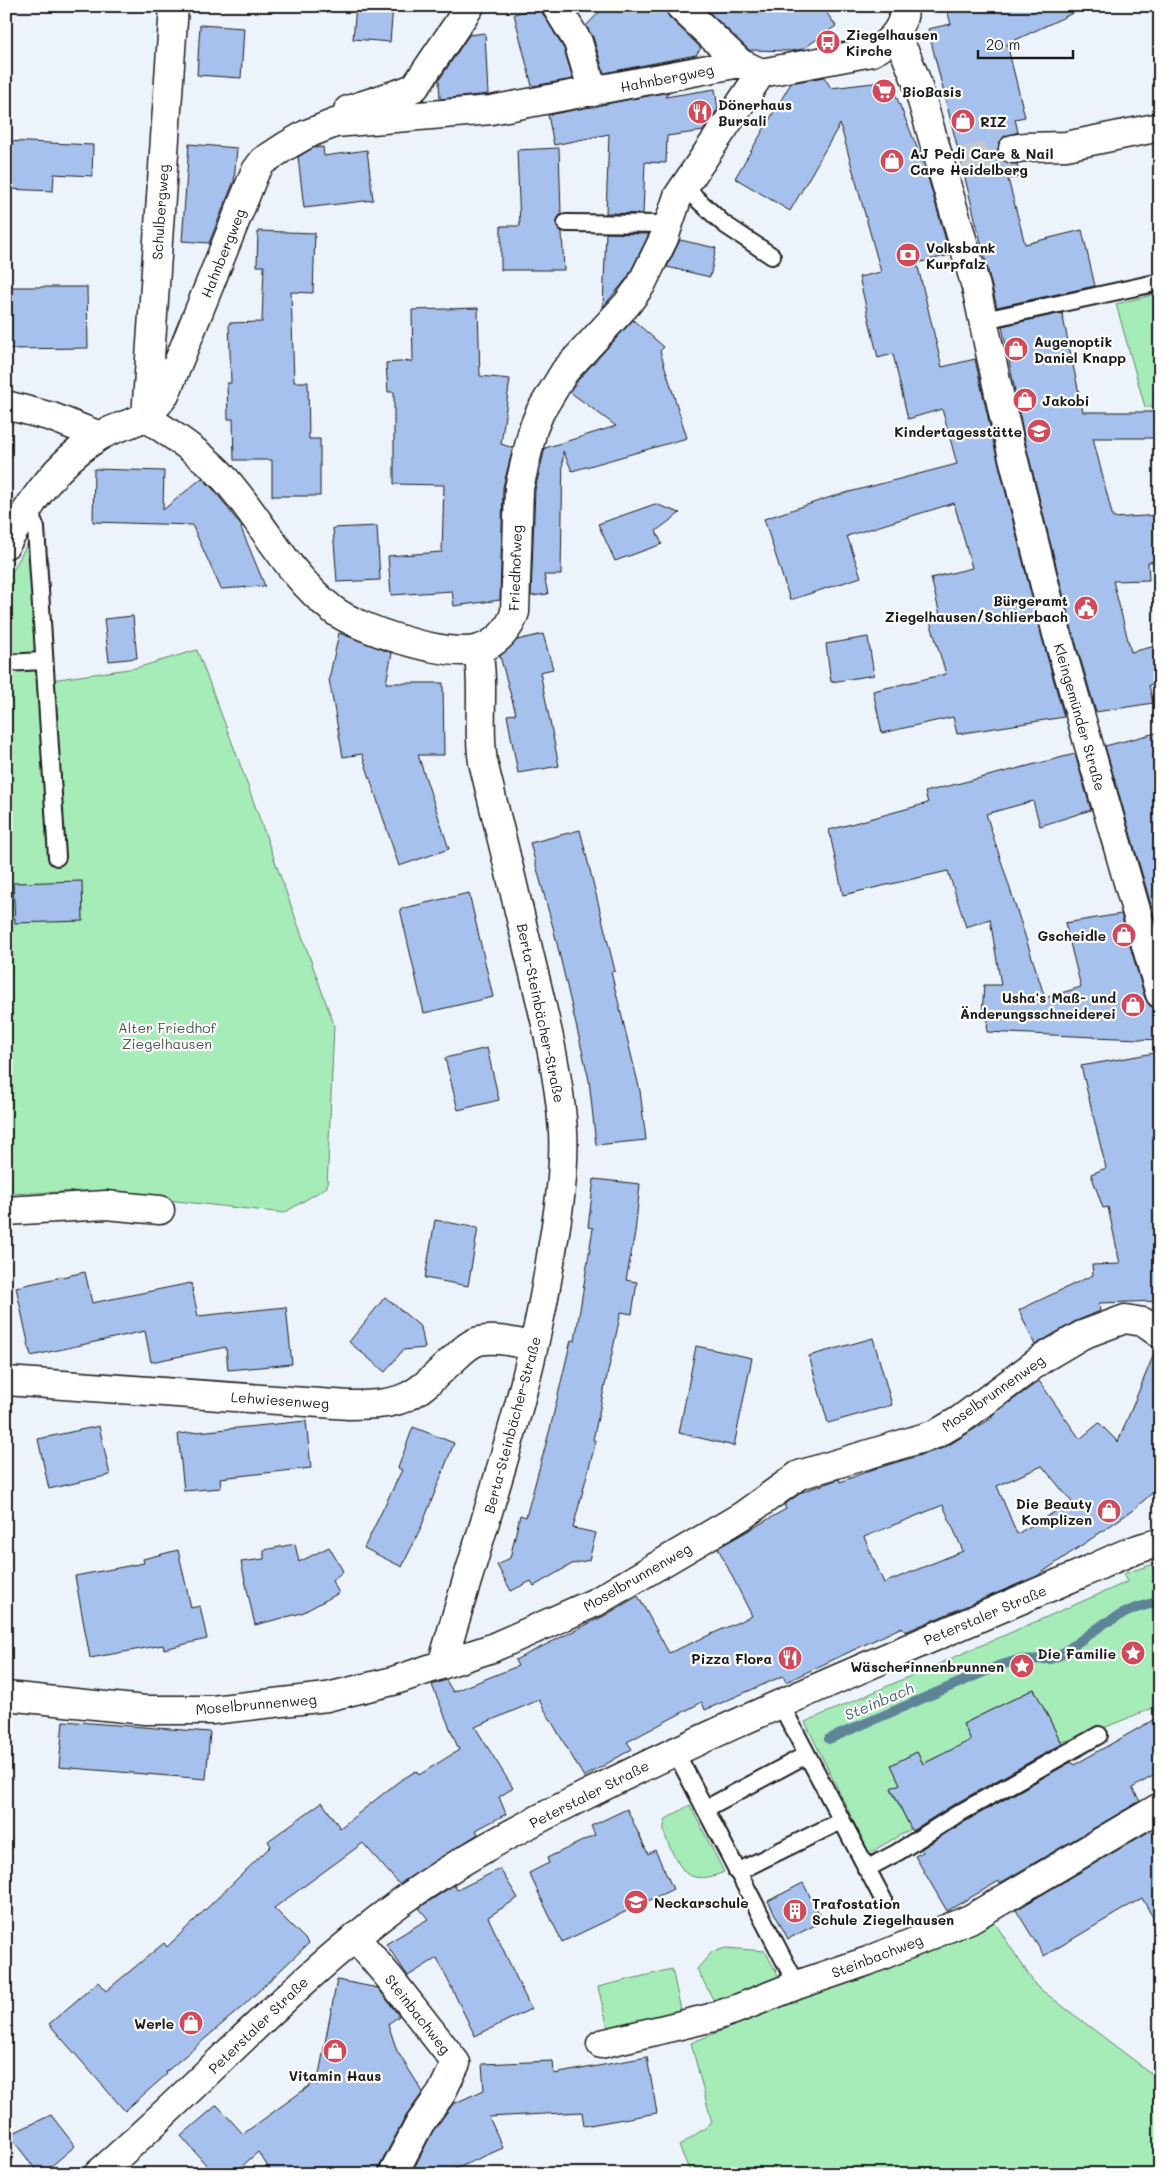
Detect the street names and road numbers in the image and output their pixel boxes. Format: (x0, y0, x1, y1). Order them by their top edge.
street label: Hahnbergweg (619, 60, 715, 96)
street label: Schulbergweg (147, 164, 173, 260)
street label: Hahnbergweg (196, 206, 250, 300)
street label: Friedhofweg (504, 525, 526, 611)
street label: Kleingemünder Straße (1050, 641, 1110, 793)
street label: Berta-Steinbächer-Straße (513, 922, 569, 1104)
street label: Berta-Steinbächer-Straße (479, 1334, 545, 1516)
street label: Moselbrunnenweg (938, 1350, 1048, 1436)
street label: Lehwiesenweg (230, 1387, 330, 1413)
street label: Moselbrunnenweg (580, 1538, 694, 1616)
street label: Peterstaler Straße (921, 1581, 1049, 1649)
street label: Moselbrunnenweg (195, 1689, 317, 1719)
street label: Peterstaler Straße (526, 1756, 652, 1832)
street label: Steinbachweg (829, 1930, 925, 1982)
street label: Steinbachweg (381, 1970, 455, 2058)
street label: Peterstaler Straße (204, 1972, 312, 2078)

